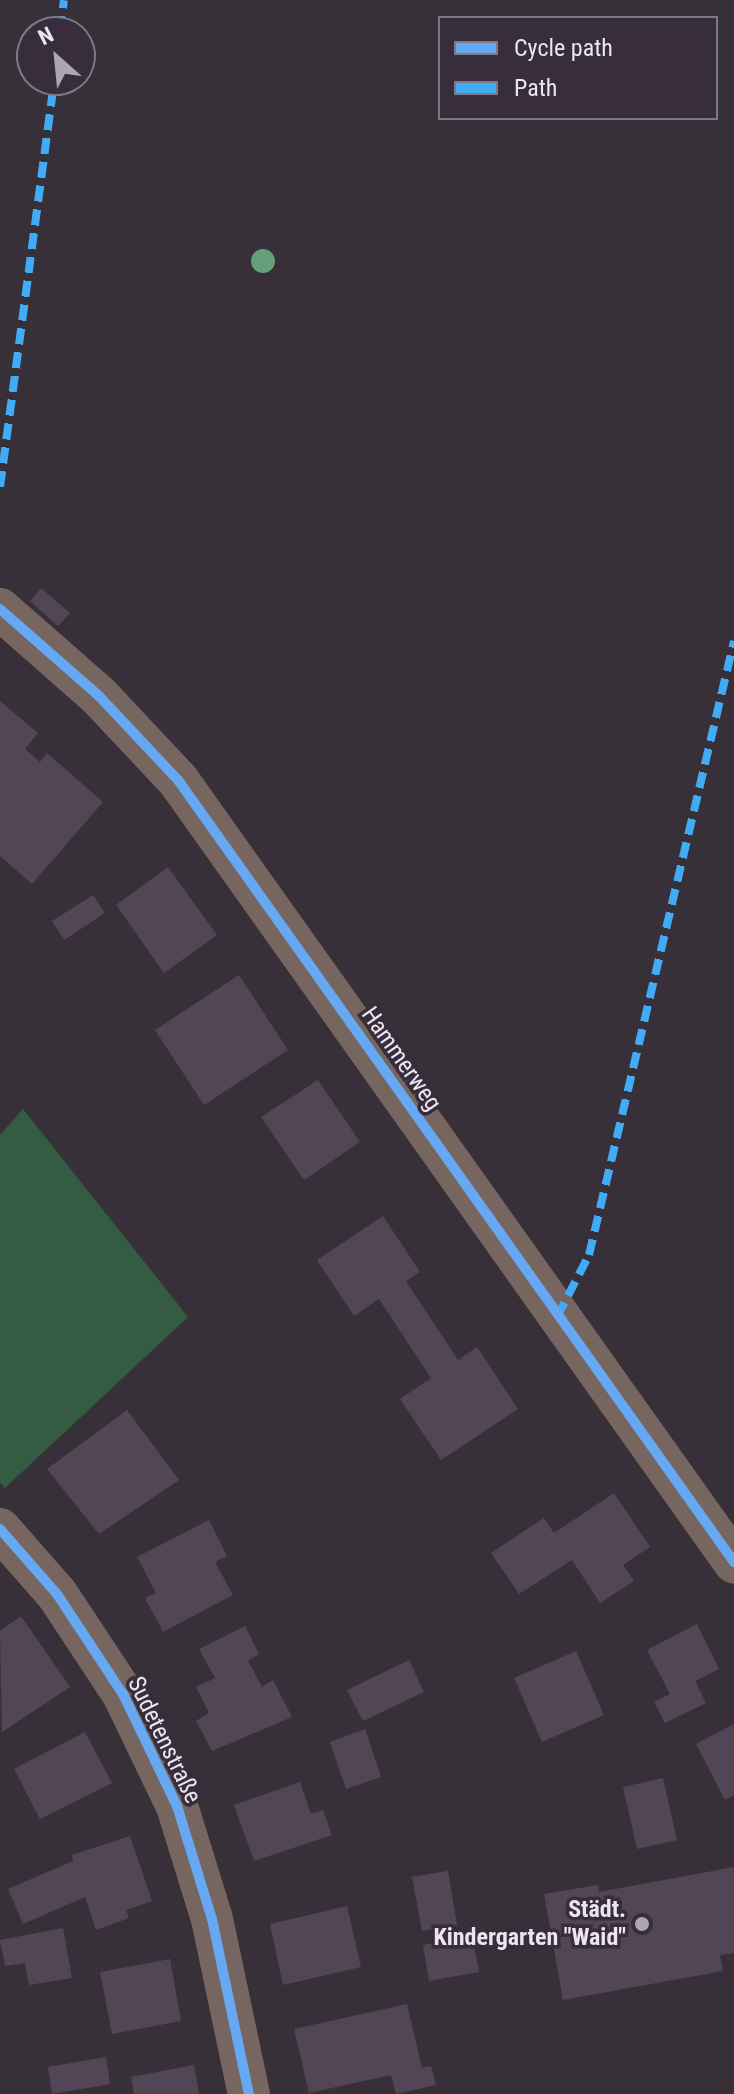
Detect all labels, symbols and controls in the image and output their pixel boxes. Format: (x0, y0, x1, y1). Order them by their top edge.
north arrow (16, 16, 96, 96)
legend (438, 16, 718, 120)
text: N (34, 22, 57, 50)
text: Cycle path (514, 34, 613, 62)
text: Path (514, 74, 557, 102)
street label: Hammerweg (355, 1002, 447, 1116)
street label: Sudetenstraße (121, 1672, 207, 1808)
place label: Städt. Kindergarten "Waid" (433, 1896, 626, 1952)
marker: Städt. Kindergarten "Waid" (633, 1915, 651, 1933)

